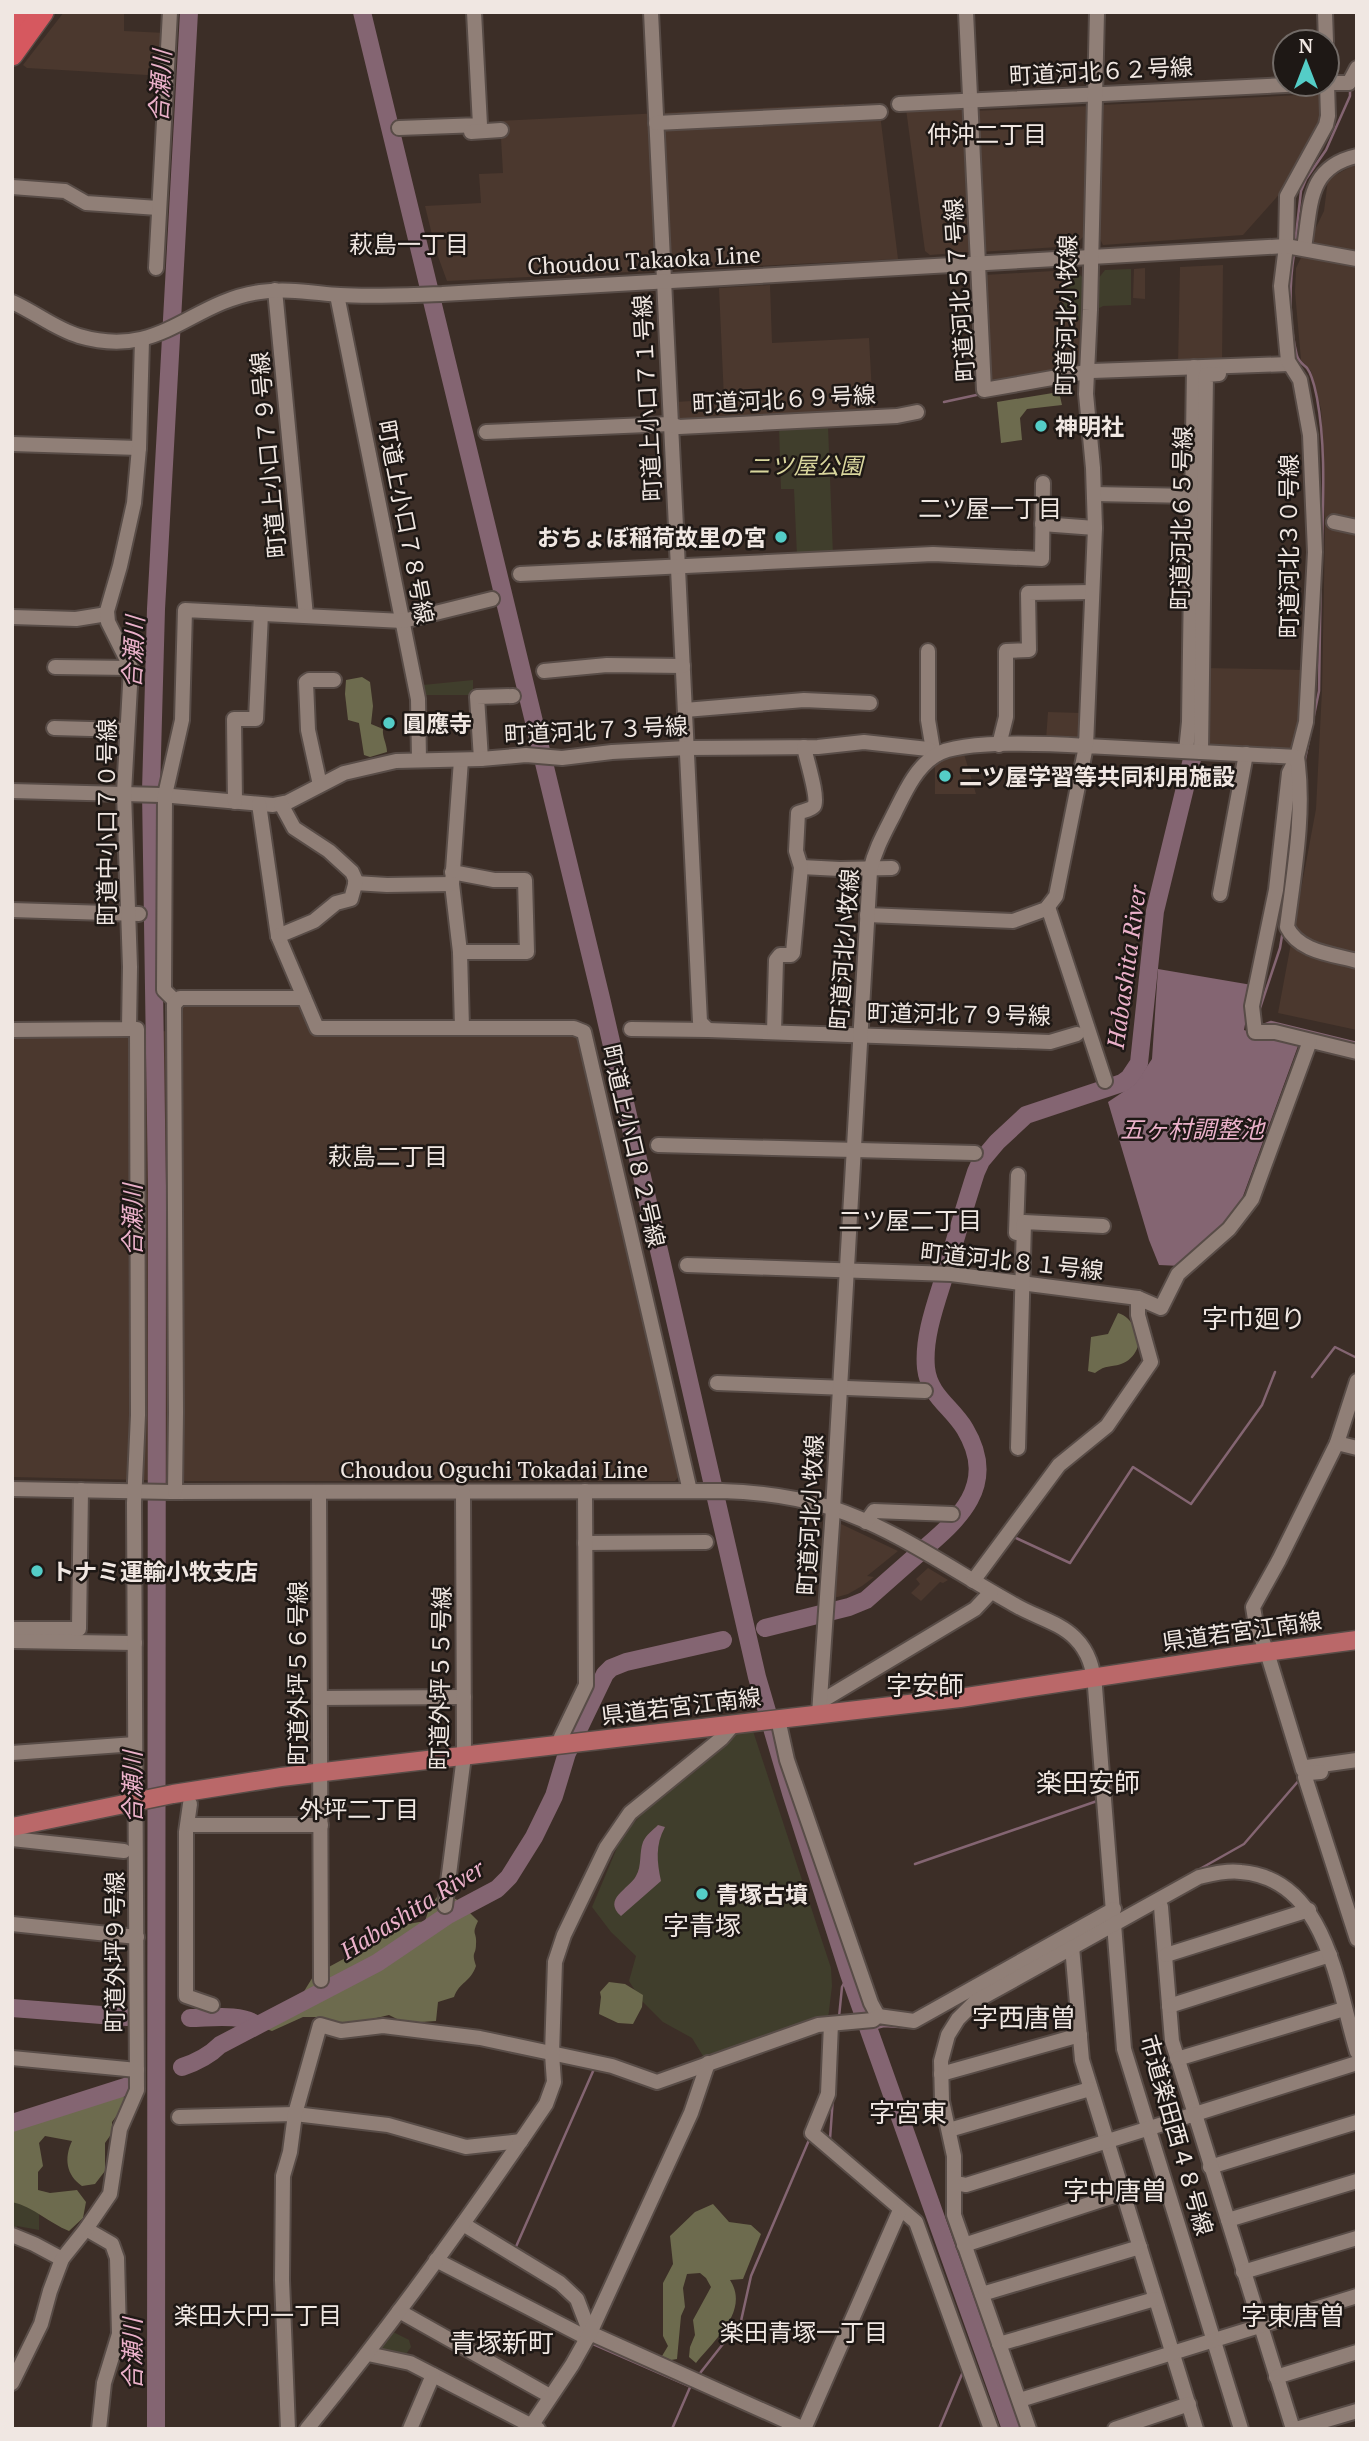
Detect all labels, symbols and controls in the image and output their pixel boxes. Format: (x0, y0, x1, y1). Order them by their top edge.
north arrow (1271, 28, 1341, 98)
text: N (1299, 33, 1314, 58)
water label: 合瀬川 (142, 46, 178, 123)
street label: 町道河北６２号線 (1008, 51, 1194, 91)
district label: 仲沖二丁目 (927, 118, 1047, 150)
street label: 町道河北５７号線 (937, 197, 981, 383)
district label: 萩島一丁目 (349, 228, 469, 260)
street label: 町道河北小牧線 (1049, 234, 1083, 396)
street label: Choudou Takaoka Line (526, 238, 762, 282)
street label: 町道上小口７１号線 (626, 294, 668, 502)
street label: 町道上小口７９号線 (244, 351, 292, 559)
street label: 町道河北６９号線 (691, 379, 877, 419)
place label: 神明社 (1055, 411, 1124, 442)
street label: 町道上小口７８号線 (371, 417, 441, 627)
marker: 神明社 (1033, 418, 1049, 434)
street label: 町道河北６５号線 (1164, 426, 1198, 610)
park label: ニツ屋公園 (748, 450, 866, 481)
street label: 町道河北３０号線 (1273, 454, 1304, 638)
district label: 二ツ屋一丁目 (918, 492, 1062, 524)
place label: おちょぼ稲荷故里の宮 (537, 522, 767, 553)
marker: おちょぼ稲荷故里の宮 (773, 529, 789, 545)
water label: 合瀬川 (115, 612, 151, 689)
place label: 圓應寺 (403, 708, 472, 739)
street label: 町道河北７３号線 (503, 710, 689, 750)
marker: 圓應寺 (381, 715, 397, 731)
street label: 町道中小口７０号線 (91, 719, 122, 926)
place label: 二ツ屋学習等共同利用施設 (959, 761, 1235, 792)
marker: 二ツ屋学習等共同利用施設 (937, 768, 953, 784)
street label: 町道河北小牧線 (823, 868, 865, 1030)
water label: Habashita River (1099, 882, 1154, 1052)
street label: 町道河北７９号線 (867, 997, 1051, 1031)
street label: 町道上小口８２号線 (596, 1042, 672, 1250)
water label: 五ヶ村調整池 (1120, 1113, 1266, 1145)
district label: 萩島二丁目 (328, 1140, 448, 1172)
water label: 合瀬川 (116, 1181, 148, 1256)
district label: 二ツ屋二丁目 (838, 1204, 982, 1236)
street label: 町道河北８１号線 (919, 1236, 1105, 1286)
district label: 字巾廻り (1202, 1301, 1306, 1335)
street label: 町道河北小牧線 (790, 1434, 830, 1596)
street label: Choudou Oguchi Tokadai Line (340, 1454, 648, 1485)
place label: トナミ運輸小牧支店 (51, 1556, 258, 1587)
marker: トナミ運輸小牧支店 (29, 1563, 45, 1579)
street label: 町道外坪５６号線 (282, 1581, 313, 1765)
street label: 町道外坪５５号線 (423, 1586, 457, 1770)
street label: 県道若宮江南線 (1160, 1604, 1324, 1658)
district label: 字安師 (886, 1668, 964, 1702)
street label: 県道若宮江南線 (599, 1681, 763, 1731)
water label: 合瀬川 (116, 1748, 148, 1823)
district label: 楽田安師 (1036, 1765, 1140, 1799)
district label: 外坪二丁目 (299, 1793, 419, 1825)
water label: Habashita River (333, 1851, 492, 1967)
street label: 町道外坪９号線 (99, 1872, 130, 2033)
place label: 青塚古墳 (716, 1879, 808, 1910)
marker: 青塚古墳 (694, 1886, 710, 1902)
district label: 字青塚 (663, 1908, 741, 1942)
district label: 字西唐曽 (972, 2000, 1076, 2034)
street label: 市道楽田西４８号線 (1134, 2031, 1220, 2239)
district label: 字宮東 (869, 2095, 947, 2129)
district label: 字中唐曽 (1063, 2173, 1167, 2207)
district label: 字東唐曽 (1241, 2298, 1345, 2332)
district label: 楽田大円一丁目 (174, 2299, 342, 2331)
water label: 合瀬川 (116, 2315, 148, 2390)
district label: 楽田青塚一丁目 (720, 2316, 888, 2348)
district label: 青塚新町 (450, 2325, 554, 2359)

